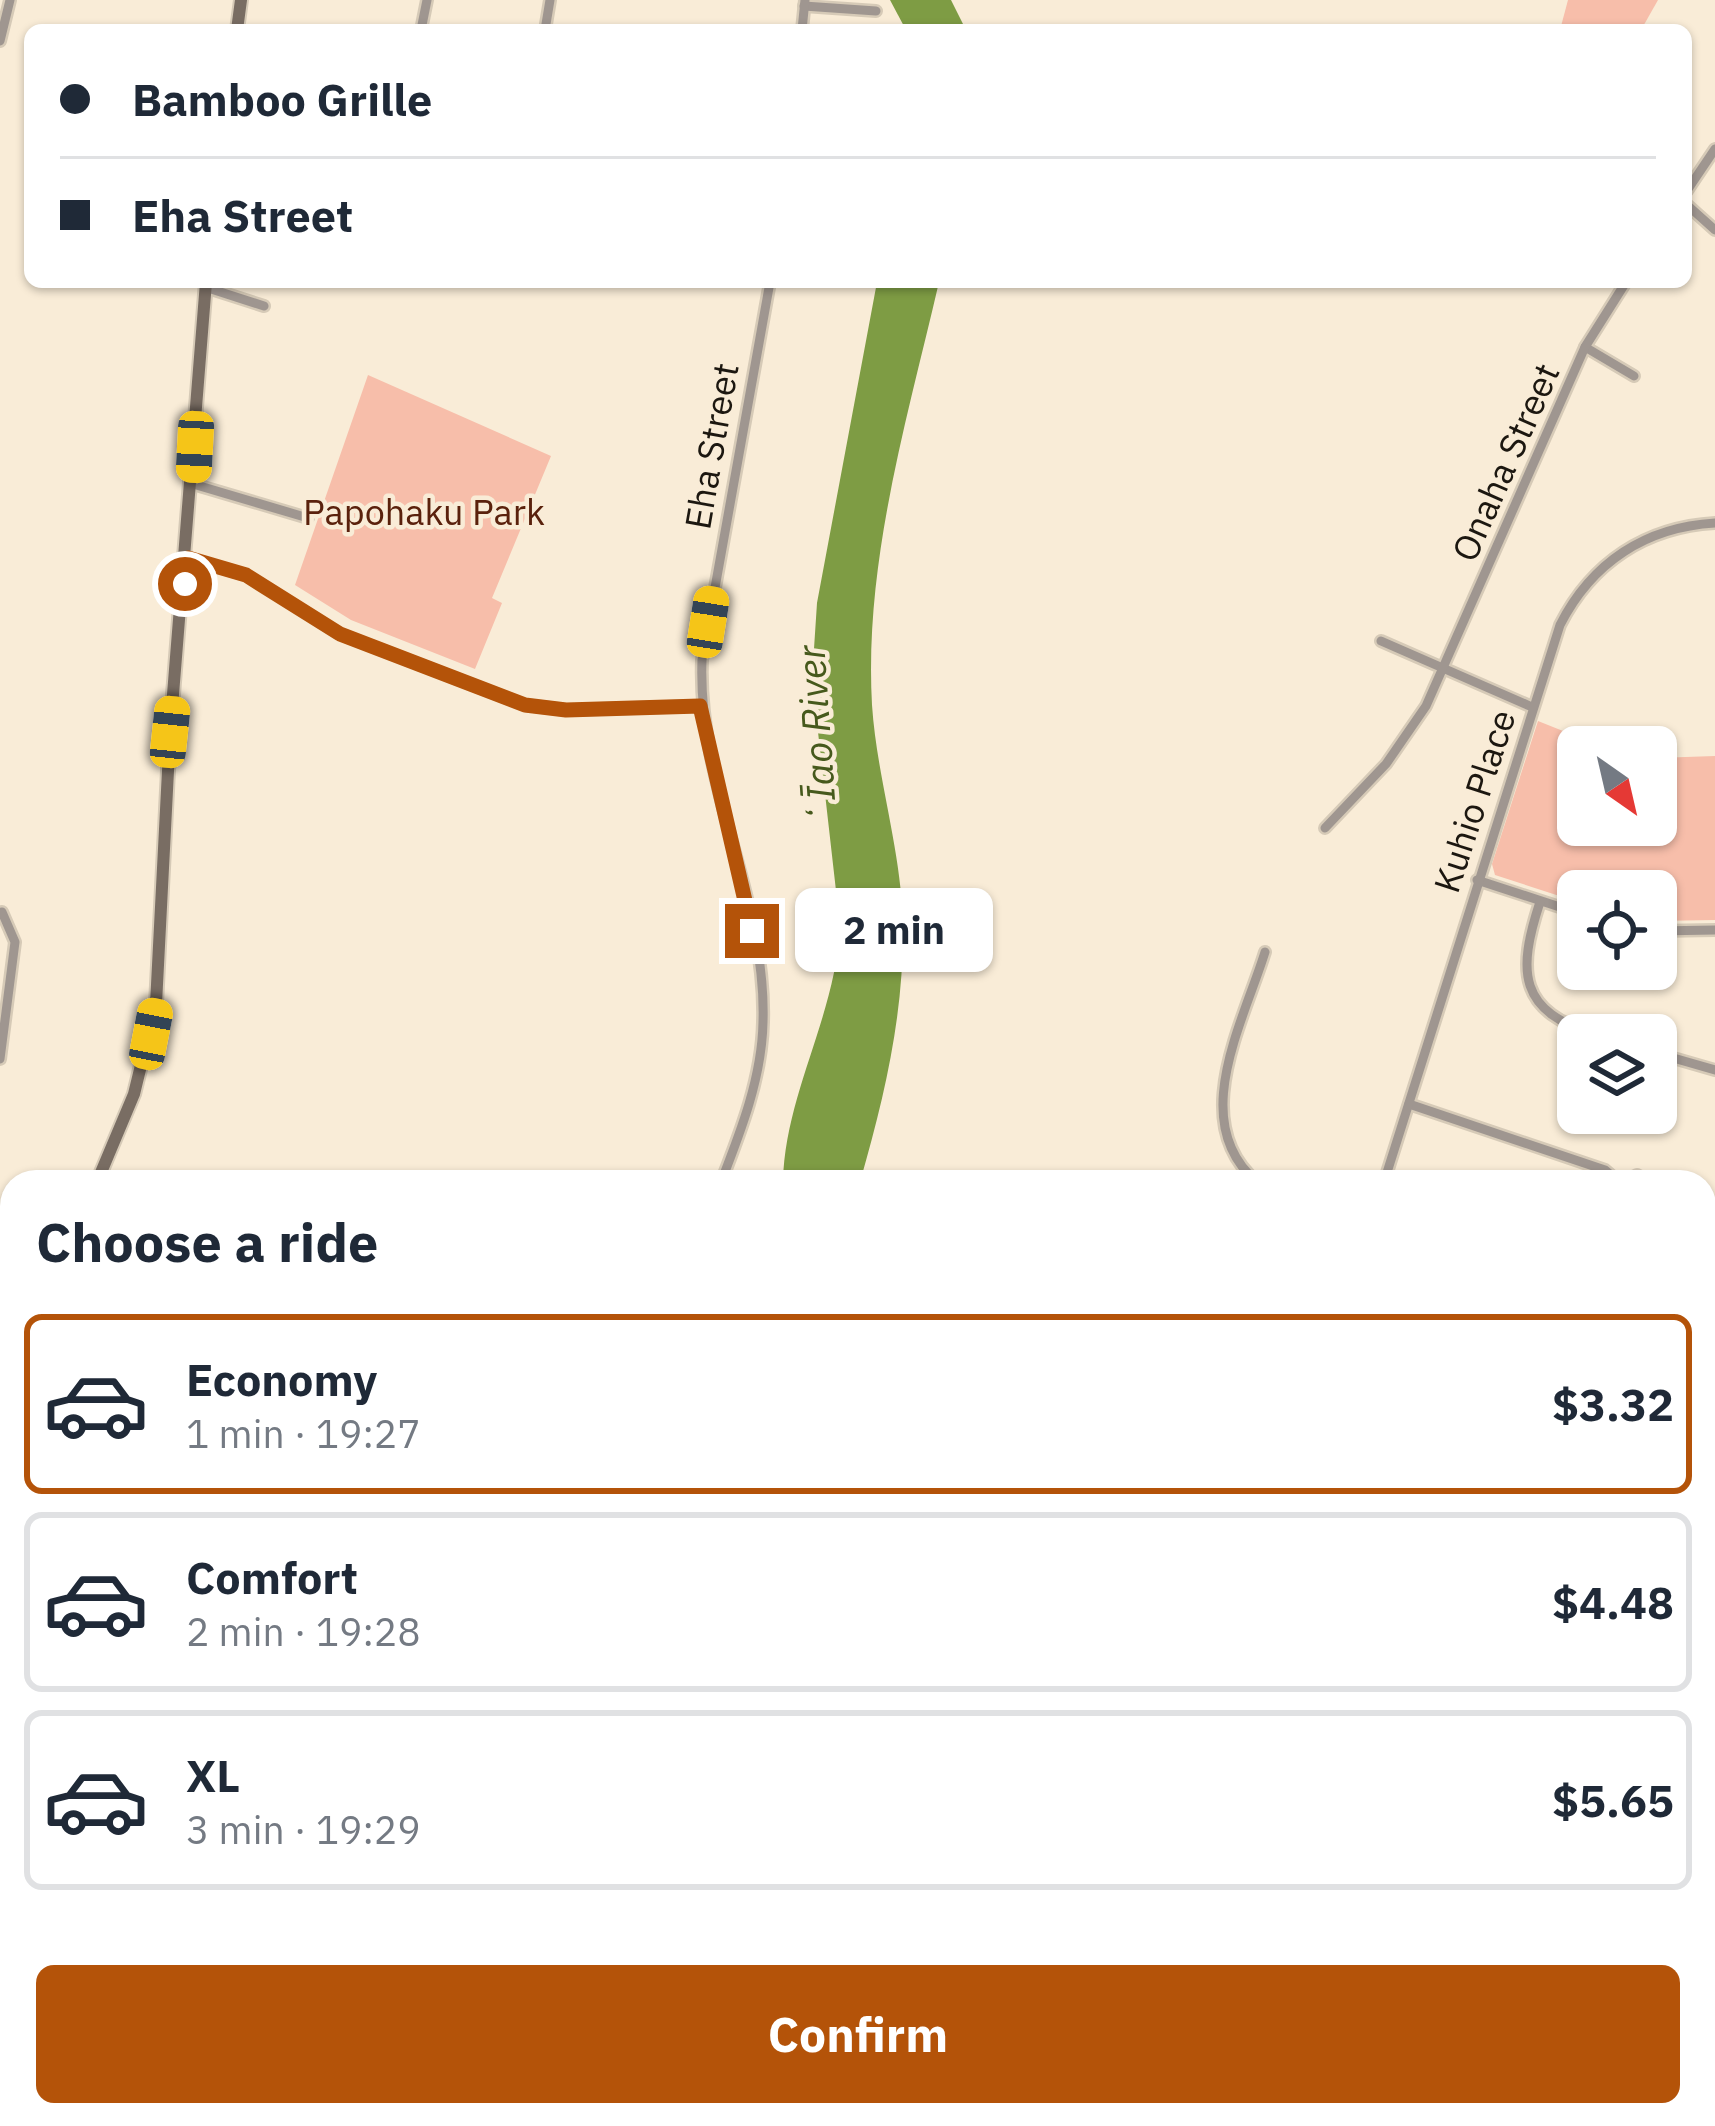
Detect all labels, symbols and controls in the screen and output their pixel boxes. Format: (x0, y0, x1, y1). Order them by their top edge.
text: Bamboo Grille (132, 70, 432, 128)
text: Eha Street (132, 186, 353, 244)
street label: Onaha Street (1440, 356, 1570, 568)
street label: Eha Street (673, 359, 749, 533)
car (175, 410, 215, 484)
park label: Papohaku Park (303, 488, 545, 535)
route start (158, 557, 212, 611)
car (685, 584, 731, 660)
water label: ʻĪao River (784, 642, 848, 826)
car (148, 694, 192, 770)
street label: Kuhio Place (1422, 704, 1526, 898)
north arrow (1557, 726, 1677, 846)
map controls (1557, 726, 1677, 1134)
button: locate (1557, 870, 1677, 990)
callout: 2 min (794, 889, 992, 973)
route end (725, 904, 779, 958)
text: 2 min (843, 904, 945, 955)
car (126, 995, 176, 1073)
button: layers (1557, 1014, 1677, 1134)
text: Choose a ride (36, 1207, 378, 1277)
icon: car (42, 1350, 150, 1458)
text: Economy (186, 1350, 377, 1408)
text: $3.32 (1552, 1375, 1674, 1433)
text: 1 min · 19:27 (186, 1408, 421, 1459)
icon: car (42, 1548, 150, 1656)
text: Comfort (186, 1548, 358, 1606)
text: $4.48 (1552, 1573, 1674, 1631)
text: 2 min · 19:28 (186, 1606, 421, 1657)
icon: car (42, 1746, 150, 1854)
text: XL (186, 1746, 240, 1804)
text: $5.65 (1552, 1771, 1674, 1829)
text: 3 min · 19:29 (186, 1804, 421, 1855)
button: Confirm (36, 1965, 1680, 2103)

